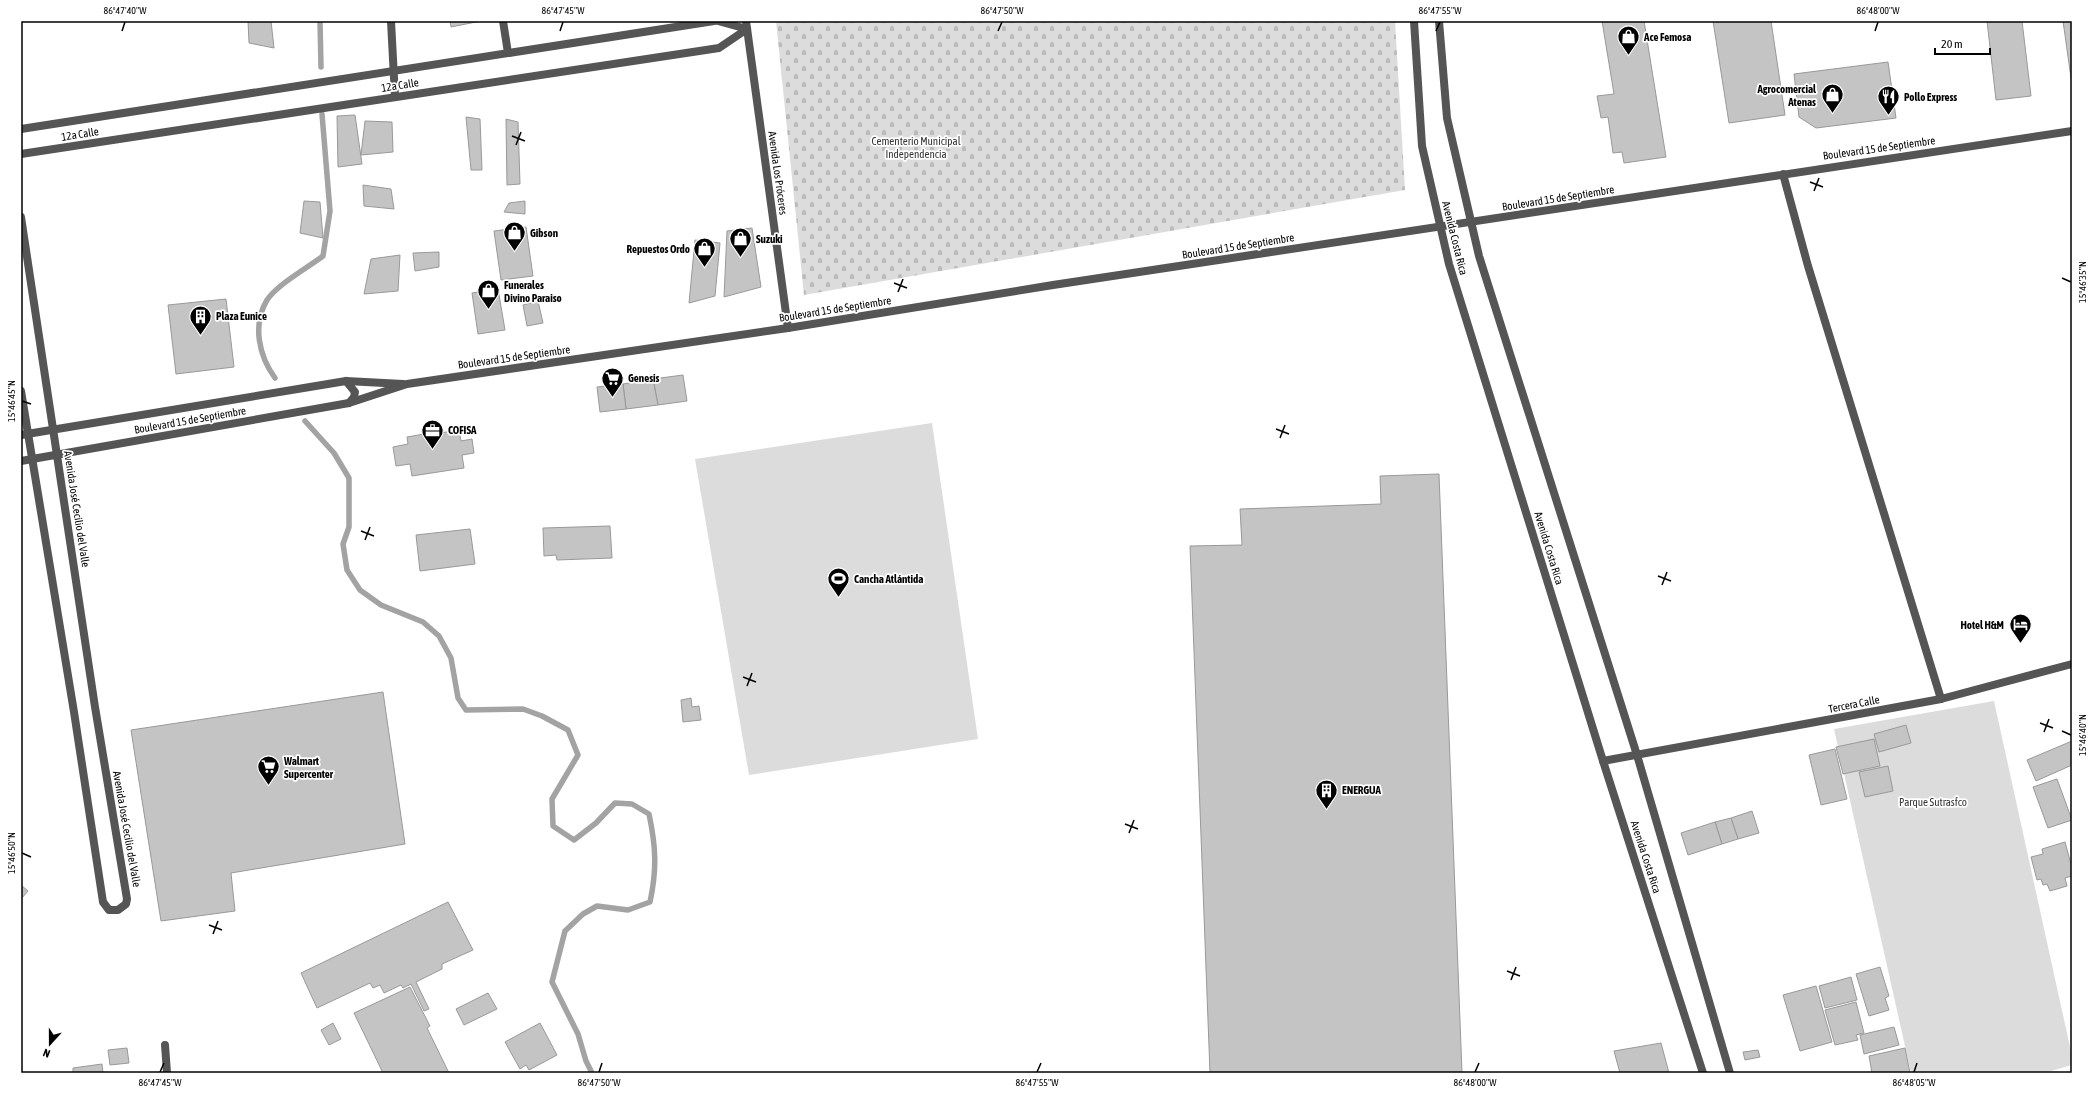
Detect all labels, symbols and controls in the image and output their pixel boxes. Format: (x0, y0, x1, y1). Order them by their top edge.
text: 86°47'40"W (103, 5, 147, 16)
text: 86°47'45"W (541, 5, 585, 16)
text: 86°47'50"W (980, 5, 1024, 16)
text: 86°47'55"W (1418, 5, 1462, 16)
text: 86°48'00"W (1856, 5, 1900, 16)
shop icon: Ace Femosa (1616, 24, 1642, 57)
scale bar (1935, 30, 1990, 56)
place label: Ace Femosa (1643, 31, 1691, 43)
text: 20 m (1941, 37, 1963, 51)
street label: 12a Calle (380, 76, 420, 94)
shop icon: Agrocomercial Atenas (1819, 82, 1845, 115)
place label: Agrocomercial Atenas (1756, 83, 1817, 108)
restaurant icon: Pollo Express (1875, 84, 1901, 117)
place label: Pollo Express (1904, 91, 1957, 103)
street label: 12a Calle (60, 125, 100, 143)
street label: Avenida Los Próceres (766, 130, 790, 216)
street label: Boulevard 15 de Septiembre (1822, 134, 1936, 162)
park label: Cementerio Municipal Independencia (871, 135, 961, 160)
street label: Boulevard 15 de Septiembre (1501, 183, 1615, 213)
street label: Avenida Costa Rica (1440, 200, 1470, 276)
shop icon: Gibson (501, 220, 527, 253)
shop icon: Suzuki (728, 226, 754, 259)
place label: Gibson (530, 227, 558, 239)
street label: Boulevard 15 de Septiembre (1181, 231, 1295, 261)
place label: Suzuki (756, 233, 783, 245)
shop icon: Repuestos Ordo (692, 236, 718, 269)
place label: Repuestos Ordo (626, 243, 690, 255)
text: 15°46'35"N (2077, 261, 2088, 303)
shop icon: Funerales Divino Paraiso (475, 278, 501, 311)
place label: Funerales Divino Paraiso (504, 279, 562, 304)
street label: Boulevard 15 de Septiembre (778, 294, 892, 324)
building icon: Plaza Eunice (188, 303, 214, 336)
place label: Plaza Eunice (216, 310, 267, 322)
street label: Boulevard 15 de Septiembre (457, 343, 571, 371)
supermarket icon: Genesis (599, 365, 625, 398)
place label: Genesis (628, 372, 660, 384)
text: 15°46'45"N (6, 380, 17, 422)
street label: Boulevard 15 de Septiembre (133, 404, 247, 436)
office icon: COFISA (420, 417, 446, 450)
place label: COFISA (448, 424, 477, 436)
street label: Avenida José Cecilio del Valle (62, 450, 92, 568)
street label: Avenida Costa Rica (1532, 510, 1566, 586)
sports icon: Cancha Atlántida (825, 566, 851, 599)
place label: Cancha Atlántida (854, 573, 923, 585)
hotel icon: Hotel H&M (2007, 612, 2033, 645)
place label: Hotel H&M (1960, 619, 2004, 631)
street label: Tercera Calle (1827, 693, 1881, 715)
text: 15°46'40"N (2077, 714, 2088, 756)
supermarket icon: Walmart Supercenter (255, 754, 281, 787)
place label: Walmart Supercenter (283, 755, 334, 780)
street label: Avenida José Cecilio del Valle (111, 770, 143, 888)
building icon: ENERGUA (1313, 777, 1339, 810)
place label: ENERGUA (1342, 784, 1382, 796)
park label: Parque Sutrasfco (1899, 796, 1967, 808)
street label: Avenida Costa Rica (1629, 819, 1663, 895)
text: 15°46'50"N (6, 832, 17, 874)
north arrow (30, 1024, 70, 1064)
text: N (41, 1047, 52, 1060)
text: 86°47'45"W (138, 1077, 182, 1088)
text: 86°47'50"W (577, 1077, 621, 1088)
text: 86°47'55"W (1015, 1077, 1059, 1088)
text: 86°48'00"W (1453, 1077, 1497, 1088)
text: 86°48'05"W (1892, 1077, 1936, 1088)

